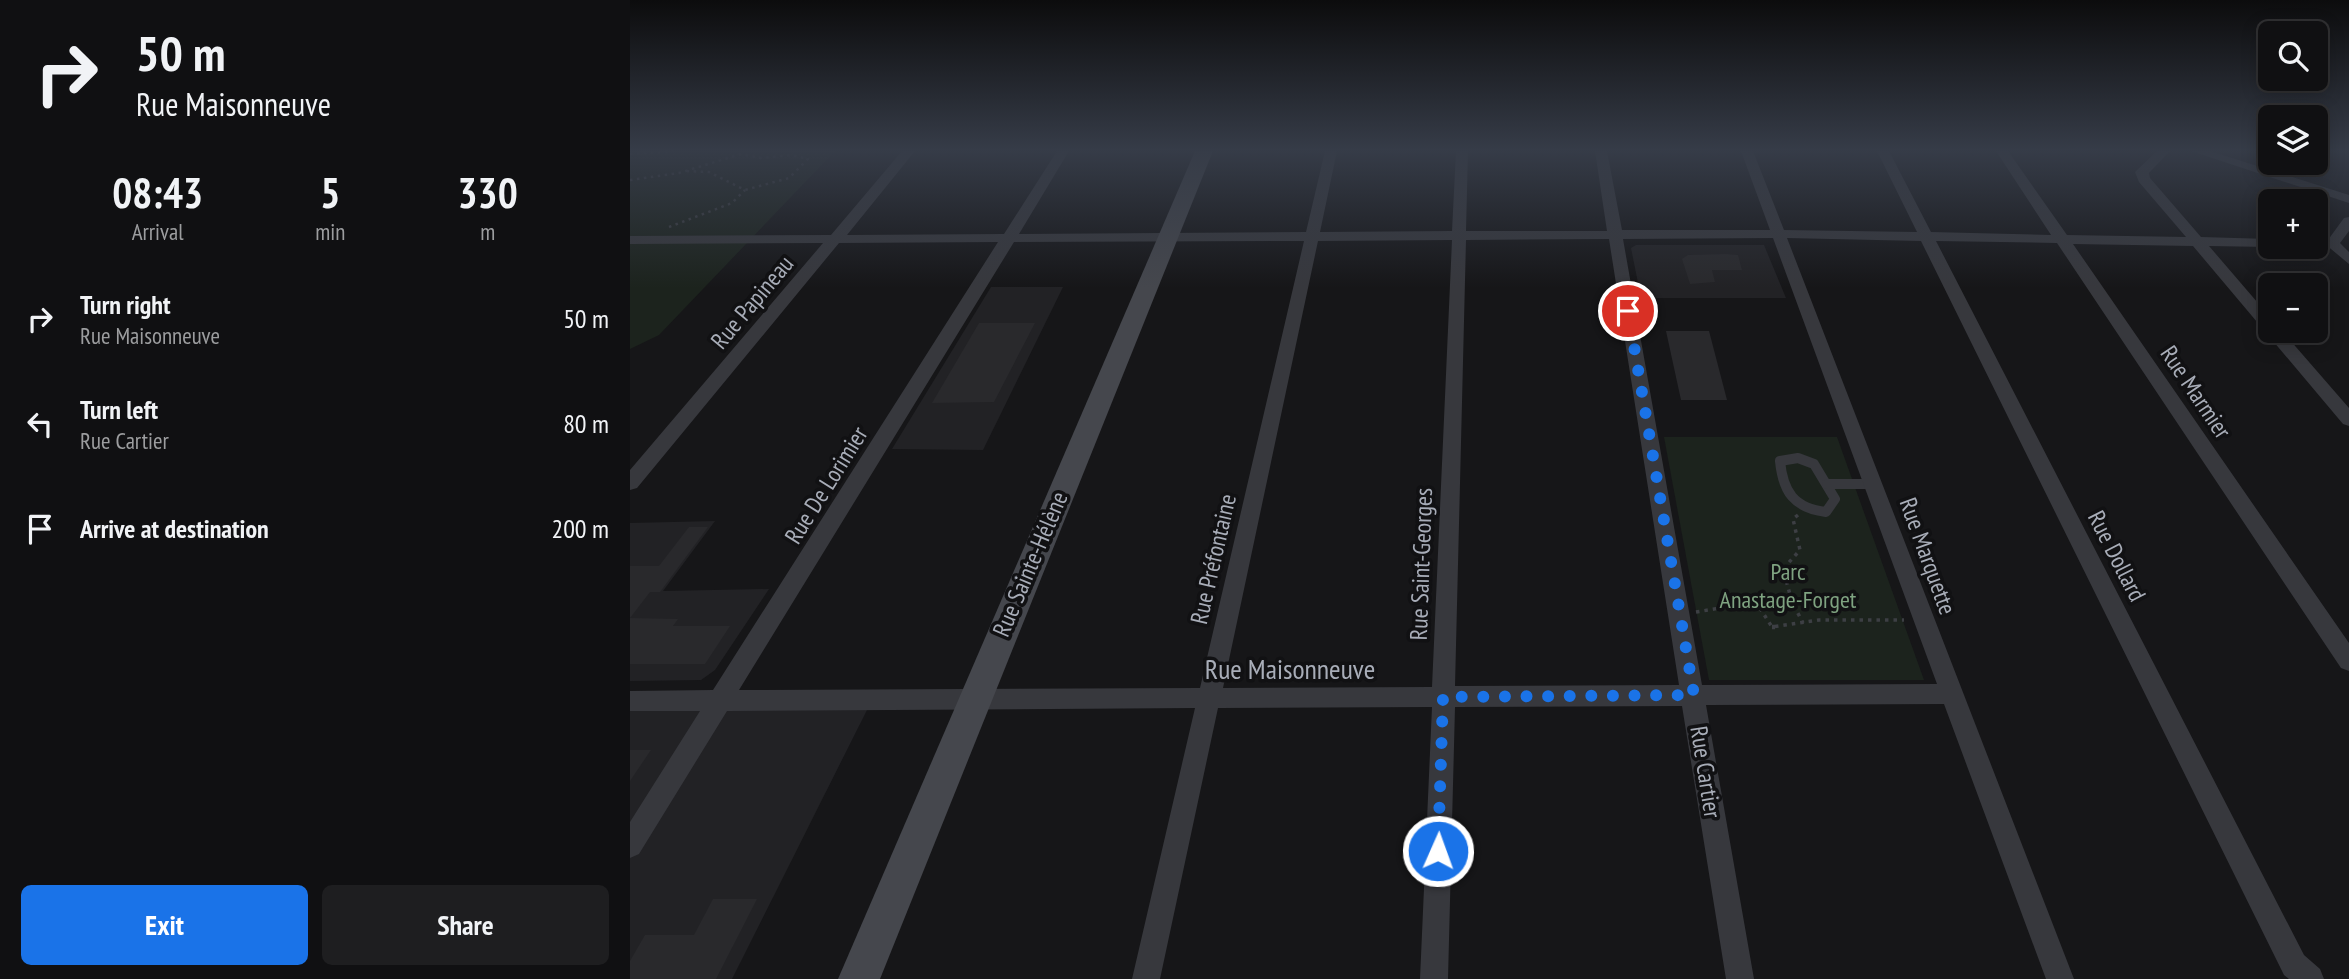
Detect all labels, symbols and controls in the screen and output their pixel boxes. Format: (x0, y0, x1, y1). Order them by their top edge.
text: 50 m (136, 21, 225, 85)
map controls (2258, 21, 2328, 343)
button: search (2258, 21, 2328, 91)
icon: right (21, 28, 112, 119)
text: Rue Maisonneuve (136, 83, 331, 125)
button: layers (2258, 105, 2328, 175)
text: 08:43 (112, 165, 203, 220)
text: 5 (320, 165, 340, 220)
text: 330 (458, 165, 518, 220)
button: + (2258, 189, 2328, 259)
text: Arrival (132, 217, 184, 246)
text: min (315, 217, 345, 246)
text: m (480, 217, 495, 246)
street label: Rue Papineau (704, 249, 800, 355)
button: − (2258, 273, 2328, 343)
pin (1598, 281, 1658, 341)
text: Turn right (80, 288, 171, 321)
icon: arrive (1609, 292, 1647, 330)
icon: right (21, 300, 59, 338)
text: 50 m (563, 302, 609, 335)
text: Rue Maisonneuve (80, 321, 220, 350)
street label: Rue Marmier (2154, 340, 2239, 445)
text: Turn left (80, 393, 158, 426)
icon: left (21, 405, 59, 443)
text: 80 m (563, 407, 609, 440)
street label: Rue De Lorimier (778, 420, 875, 550)
text: Rue Cartier (80, 426, 169, 455)
street label: Rue Sainte-Hélène (986, 487, 1074, 641)
street label: Rue Saint-Georges (1403, 487, 1439, 641)
street label: Rue Préfontaine (1183, 491, 1243, 627)
street label: Rue Marquette (1893, 493, 1963, 619)
street label: Rue Dollard (2081, 505, 2153, 607)
icon: arrive (21, 510, 59, 548)
text: Arrive at destination (80, 512, 269, 545)
text: 200 m (551, 512, 609, 545)
park label: Parc Anastage-Forget (1720, 556, 1857, 615)
street label: Rue Maisonneuve (1205, 650, 1375, 687)
street label: Rue Cartier (1683, 724, 1729, 821)
position arrow (1401, 814, 1475, 888)
button: Exit (21, 885, 308, 965)
button: Share (322, 885, 609, 965)

